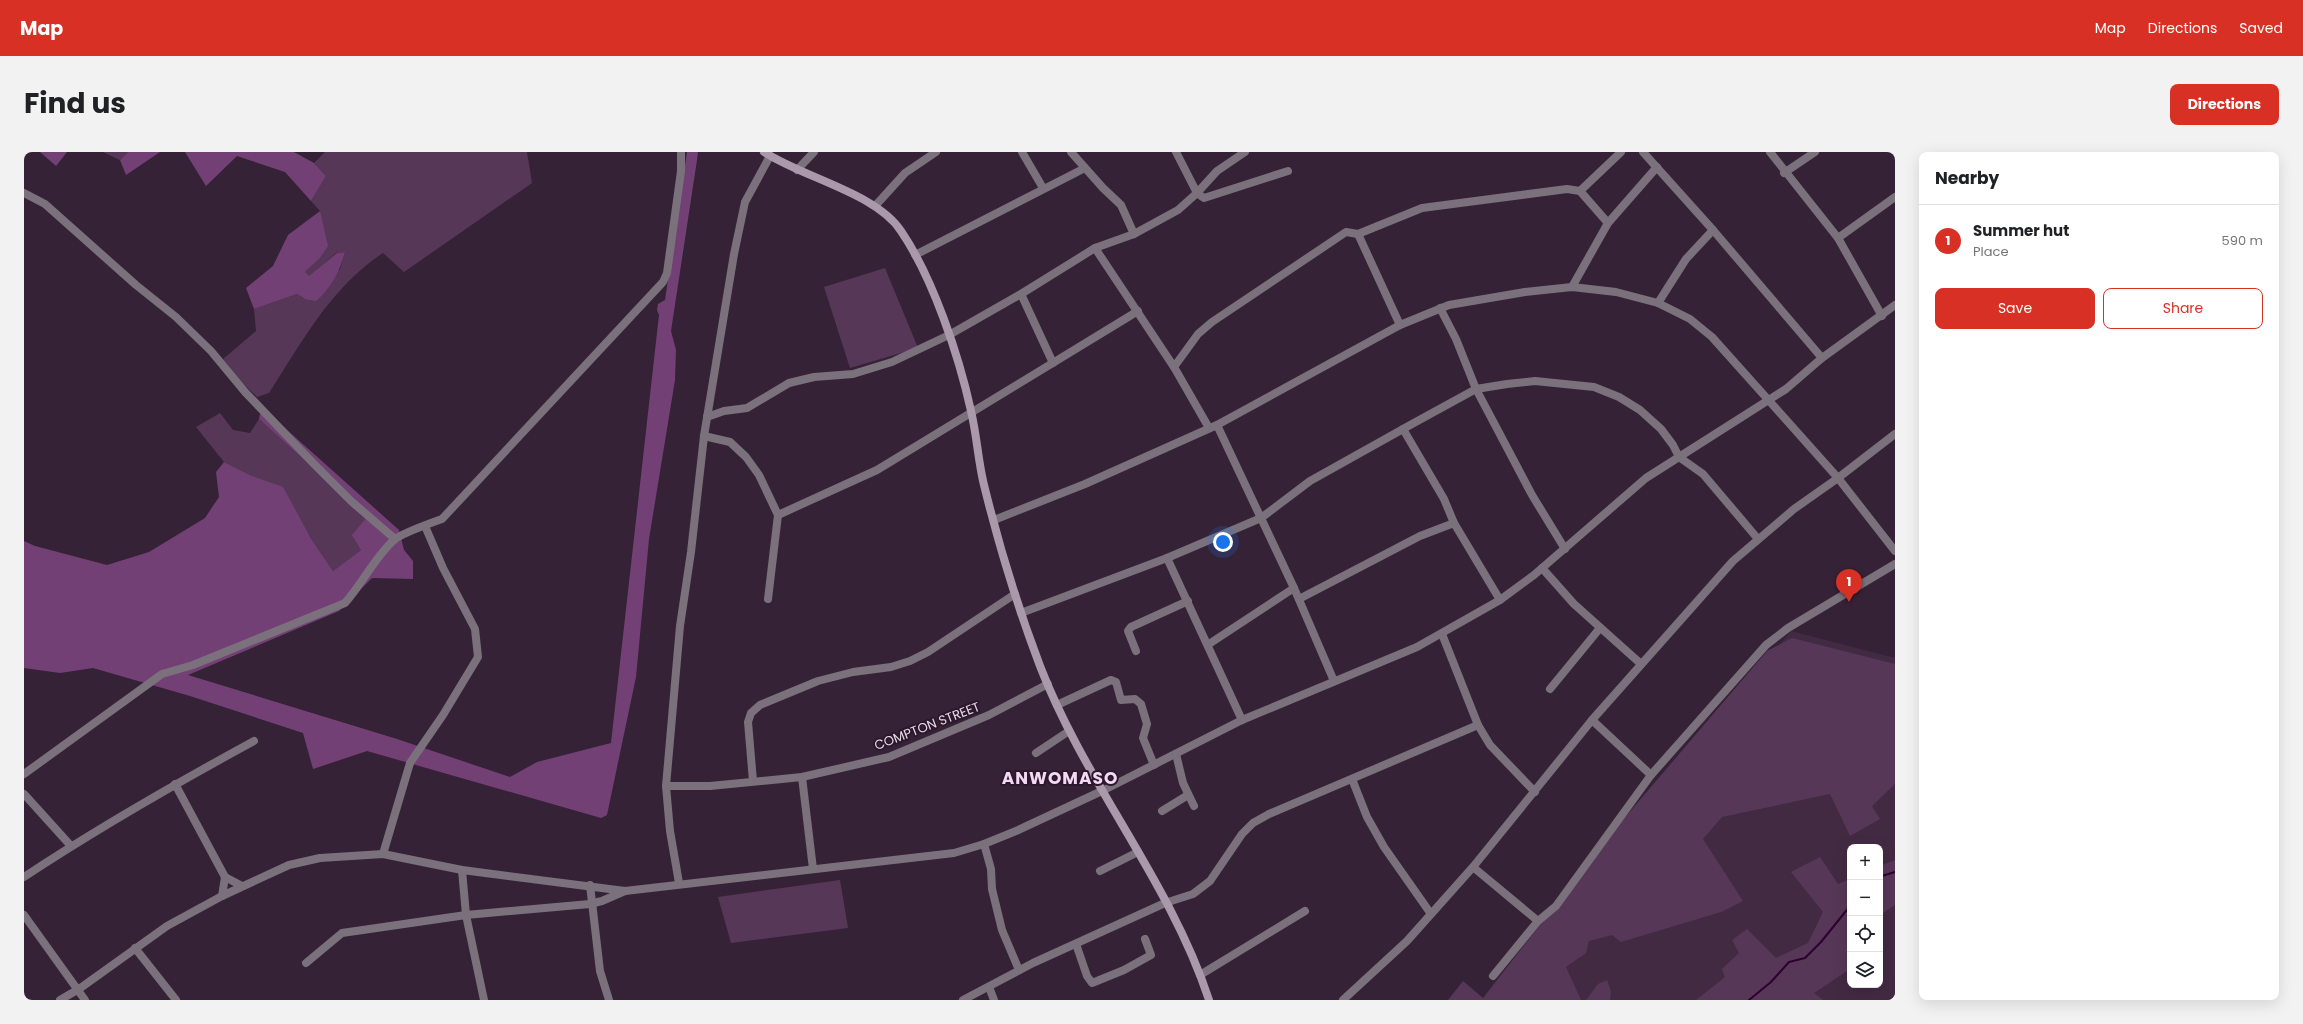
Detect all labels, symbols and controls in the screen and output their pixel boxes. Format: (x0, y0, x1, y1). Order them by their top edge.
text: Map (20, 15, 63, 42)
text: Map (2095, 18, 2126, 38)
text: Directions (2148, 18, 2217, 38)
text: Saved (2239, 18, 2283, 38)
text: Find us (24, 84, 126, 123)
button: Directions (2170, 84, 2279, 125)
text: Nearby (1935, 166, 1999, 190)
text: Summer hut (1973, 220, 2069, 241)
text: 1 (1946, 231, 1950, 250)
text: 590 m (2222, 231, 2263, 250)
text: Place (1973, 242, 2008, 261)
button: Save (1935, 288, 2095, 329)
button: Share (2103, 288, 2263, 329)
your location (1213, 532, 1233, 552)
pin: 1 (1836, 569, 1862, 602)
street label: COMPTON STREET (871, 697, 983, 755)
district label: ANWOMASO (1002, 766, 1118, 790)
map controls (1847, 844, 1883, 988)
button: + (1847, 844, 1883, 880)
button: − (1847, 880, 1883, 916)
button: locate (1847, 916, 1883, 952)
button: layers (1847, 952, 1883, 988)

